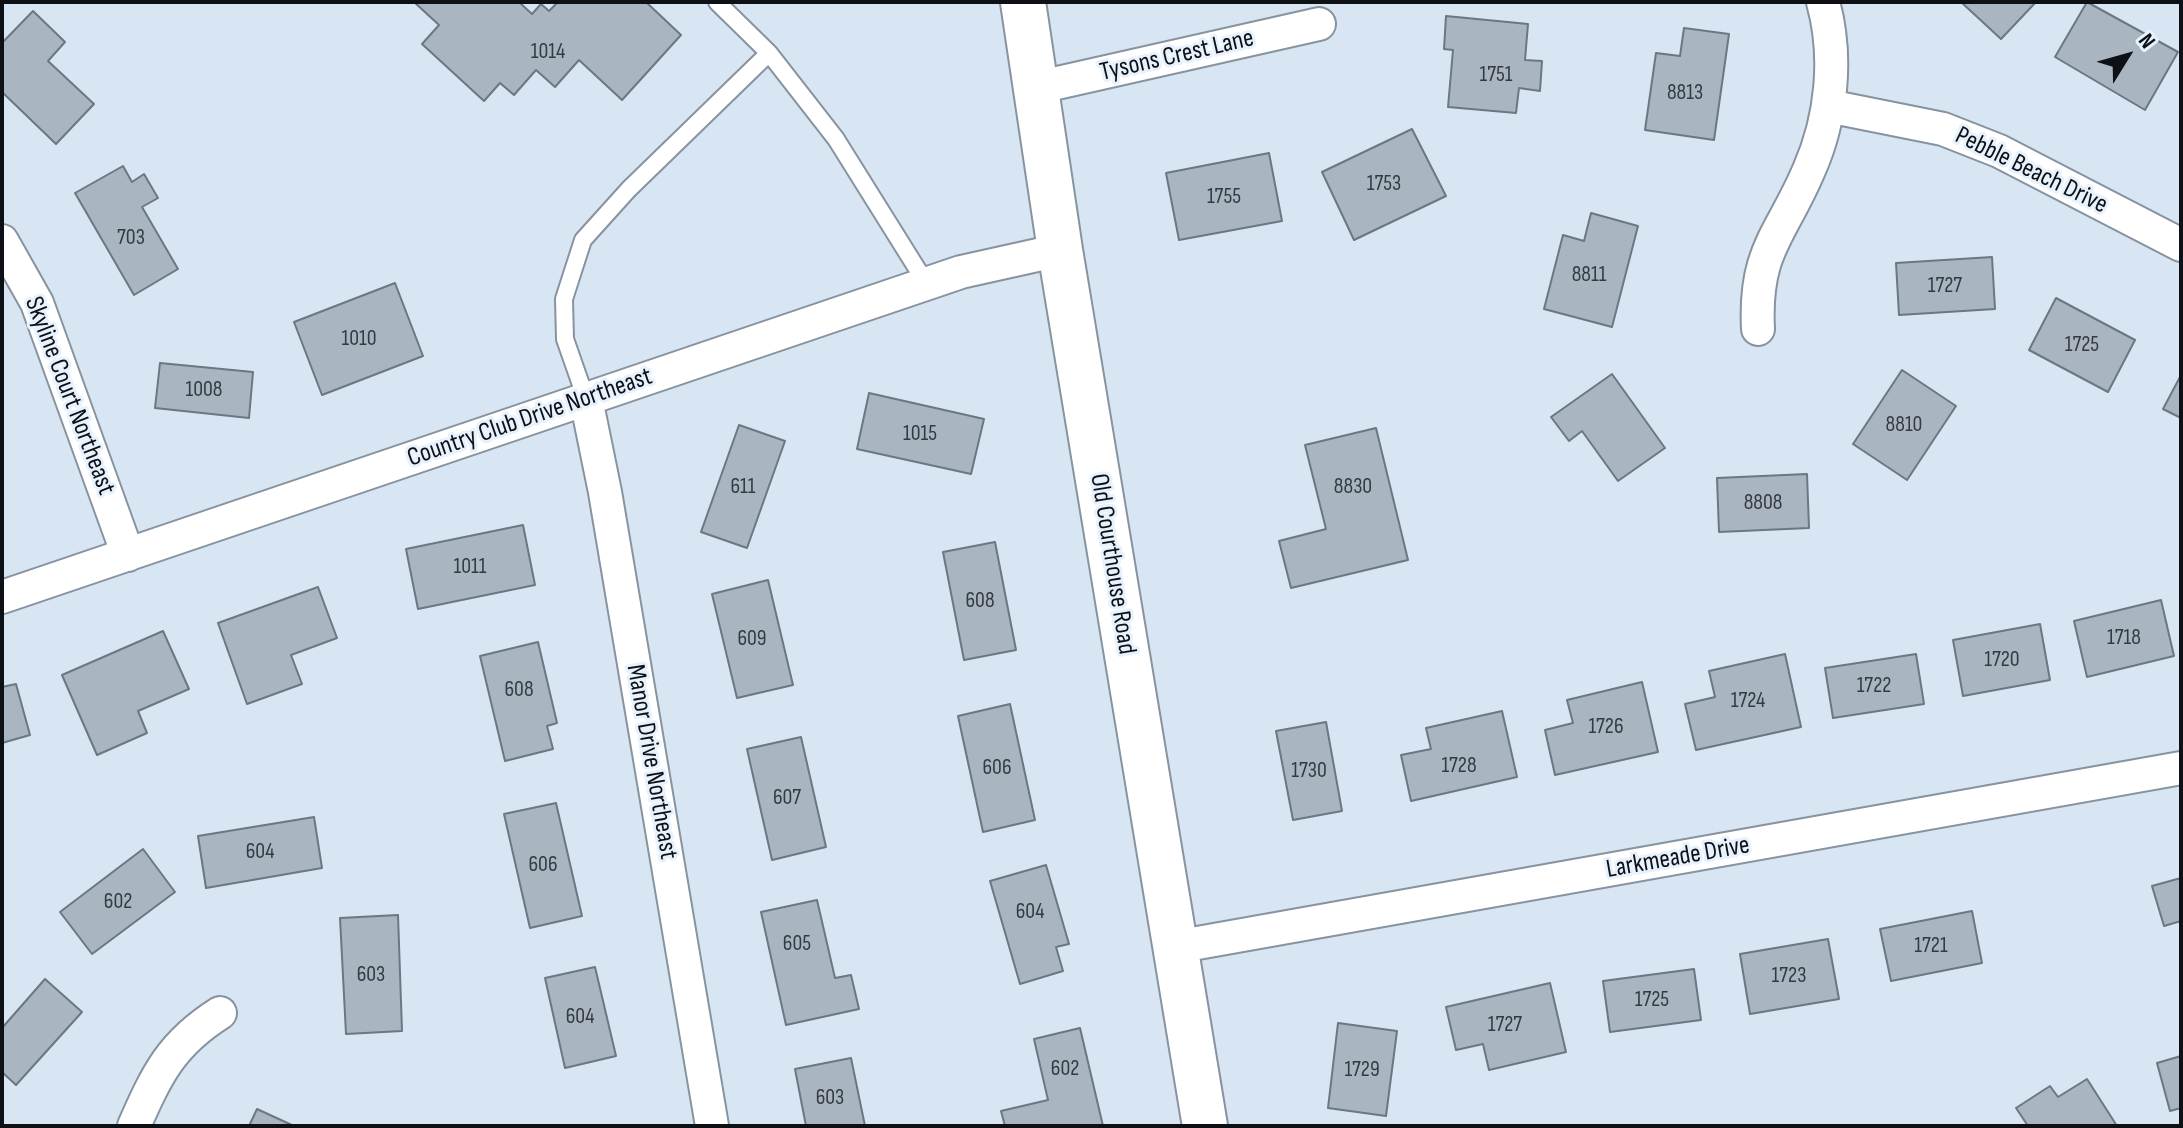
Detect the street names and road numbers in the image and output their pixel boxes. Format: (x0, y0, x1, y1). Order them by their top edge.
street label: Tysons Crest Lane (1097, 23, 1257, 89)
street label: Pebble Beach Drive (1950, 121, 2112, 221)
street label: Skyline Court Northeast (17, 293, 121, 499)
street label: Country Club Drive Northeast (404, 361, 656, 475)
street label: Old Courthouse Road (1082, 471, 1142, 657)
street label: Manor Drive Northeast (619, 662, 683, 862)
street label: Larkmeade Drive (1604, 830, 1752, 886)

